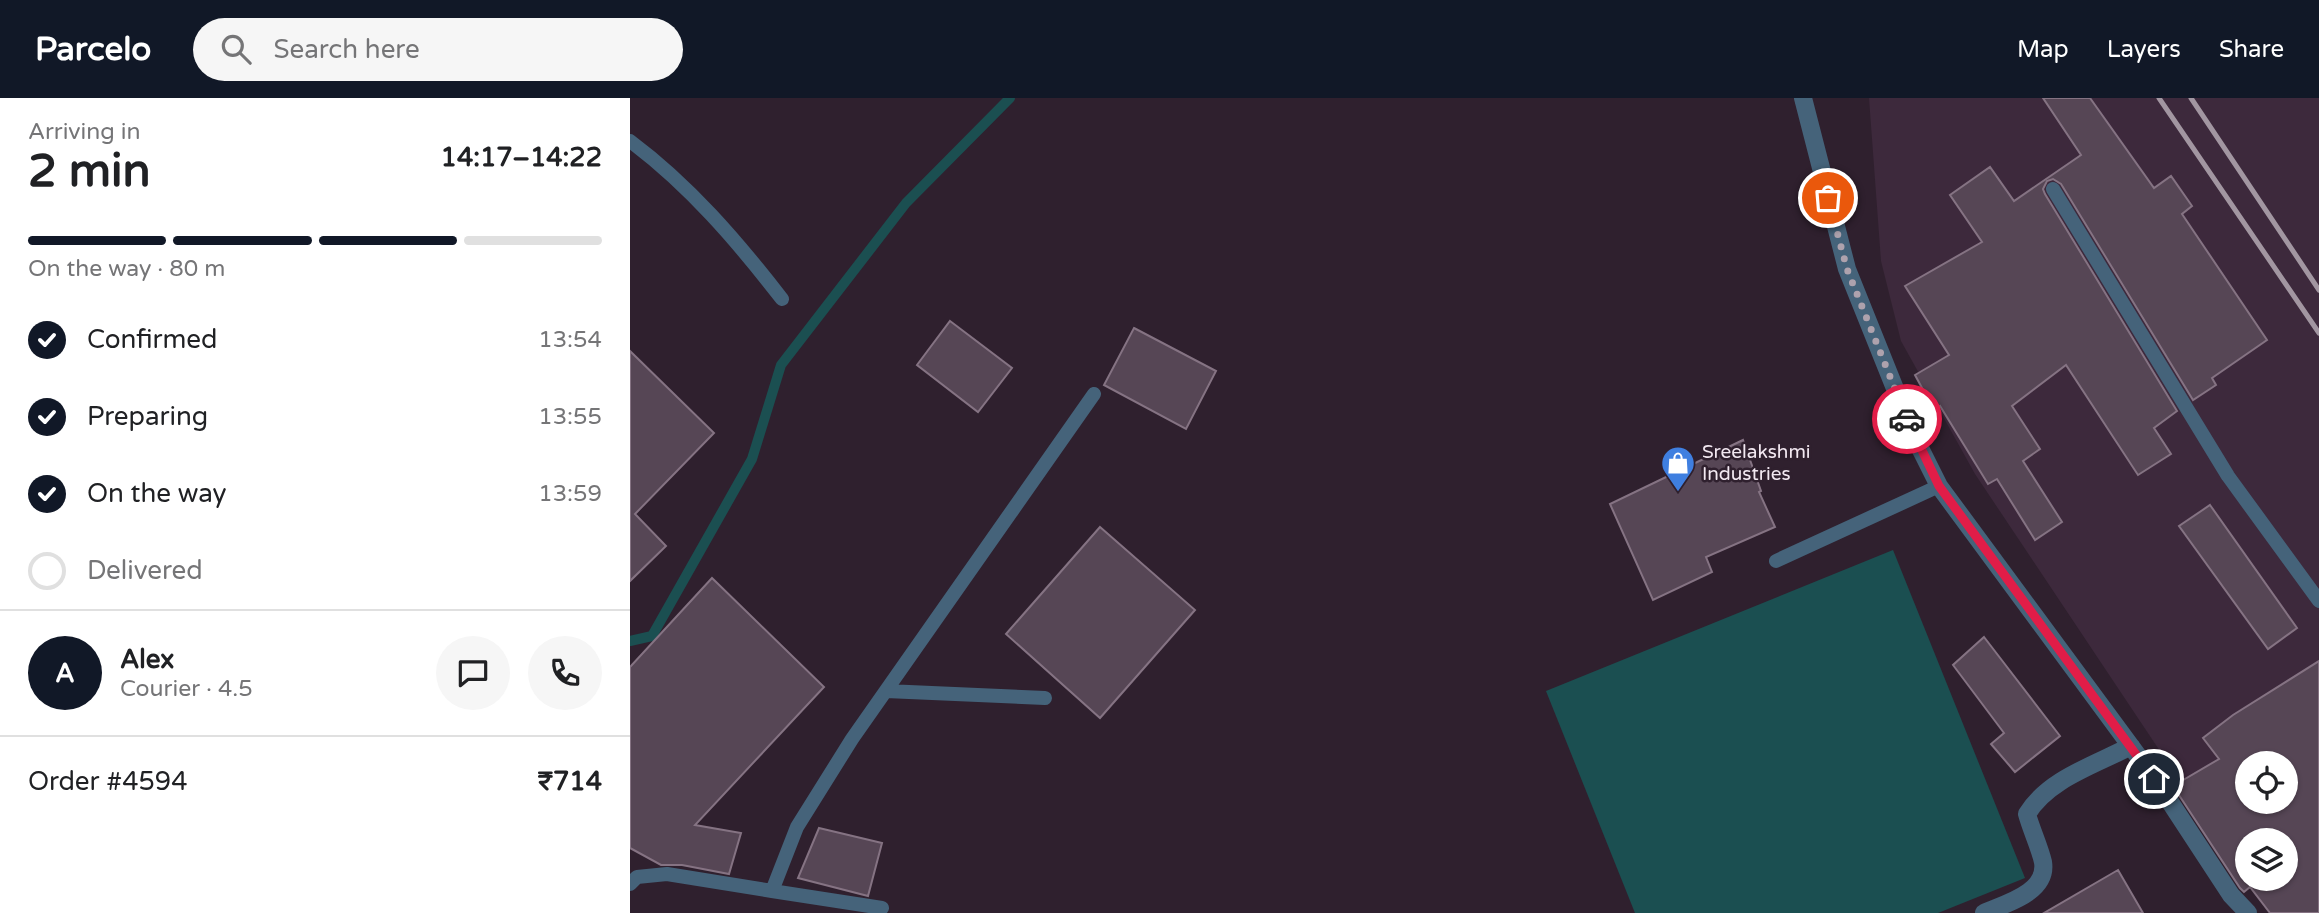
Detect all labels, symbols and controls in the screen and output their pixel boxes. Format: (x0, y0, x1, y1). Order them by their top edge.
search box (193, 18, 683, 81)
text: Parcelo (35, 30, 151, 69)
icon: search (217, 30, 255, 68)
text: Search here (273, 34, 420, 65)
text: Map (2017, 35, 2069, 64)
text: Layers (2107, 35, 2181, 64)
text: Share (2219, 35, 2284, 64)
text: Arriving in (28, 118, 141, 146)
text: 14:17–14:22 (441, 142, 602, 173)
text: 2 min (28, 144, 151, 199)
pin (1798, 168, 1858, 228)
icon: bag (1809, 179, 1847, 217)
text: On the way · 80 m (28, 255, 225, 283)
icon: check (28, 321, 66, 359)
text: Confirmed (87, 324, 217, 355)
text: 13:54 (538, 326, 602, 354)
courier (1872, 384, 1942, 454)
icon: check (28, 398, 66, 436)
icon: car (1888, 400, 1926, 438)
text: Preparing (87, 401, 208, 432)
text: 13:55 (538, 403, 602, 431)
place label: Sreelakshmi Industries (1702, 441, 1811, 485)
shop icon: Sreelakshmi Industries (1659, 444, 1697, 493)
icon: check (28, 475, 66, 513)
text: On the way (87, 478, 227, 509)
text: 13:59 (538, 480, 602, 508)
text: Delivered (87, 555, 203, 586)
button: chat (436, 636, 510, 710)
button: phone (528, 636, 602, 710)
text: Alex (120, 644, 174, 675)
text: A (55, 658, 75, 689)
text: Courier · 4.5 (120, 675, 253, 703)
pin (2124, 749, 2184, 809)
map controls (2235, 751, 2298, 891)
button: locate (2235, 751, 2298, 814)
icon: home (2135, 760, 2173, 798)
text: Order #4594 (28, 766, 188, 797)
text: ₹714 (538, 766, 602, 797)
button: layers (2235, 828, 2298, 891)

